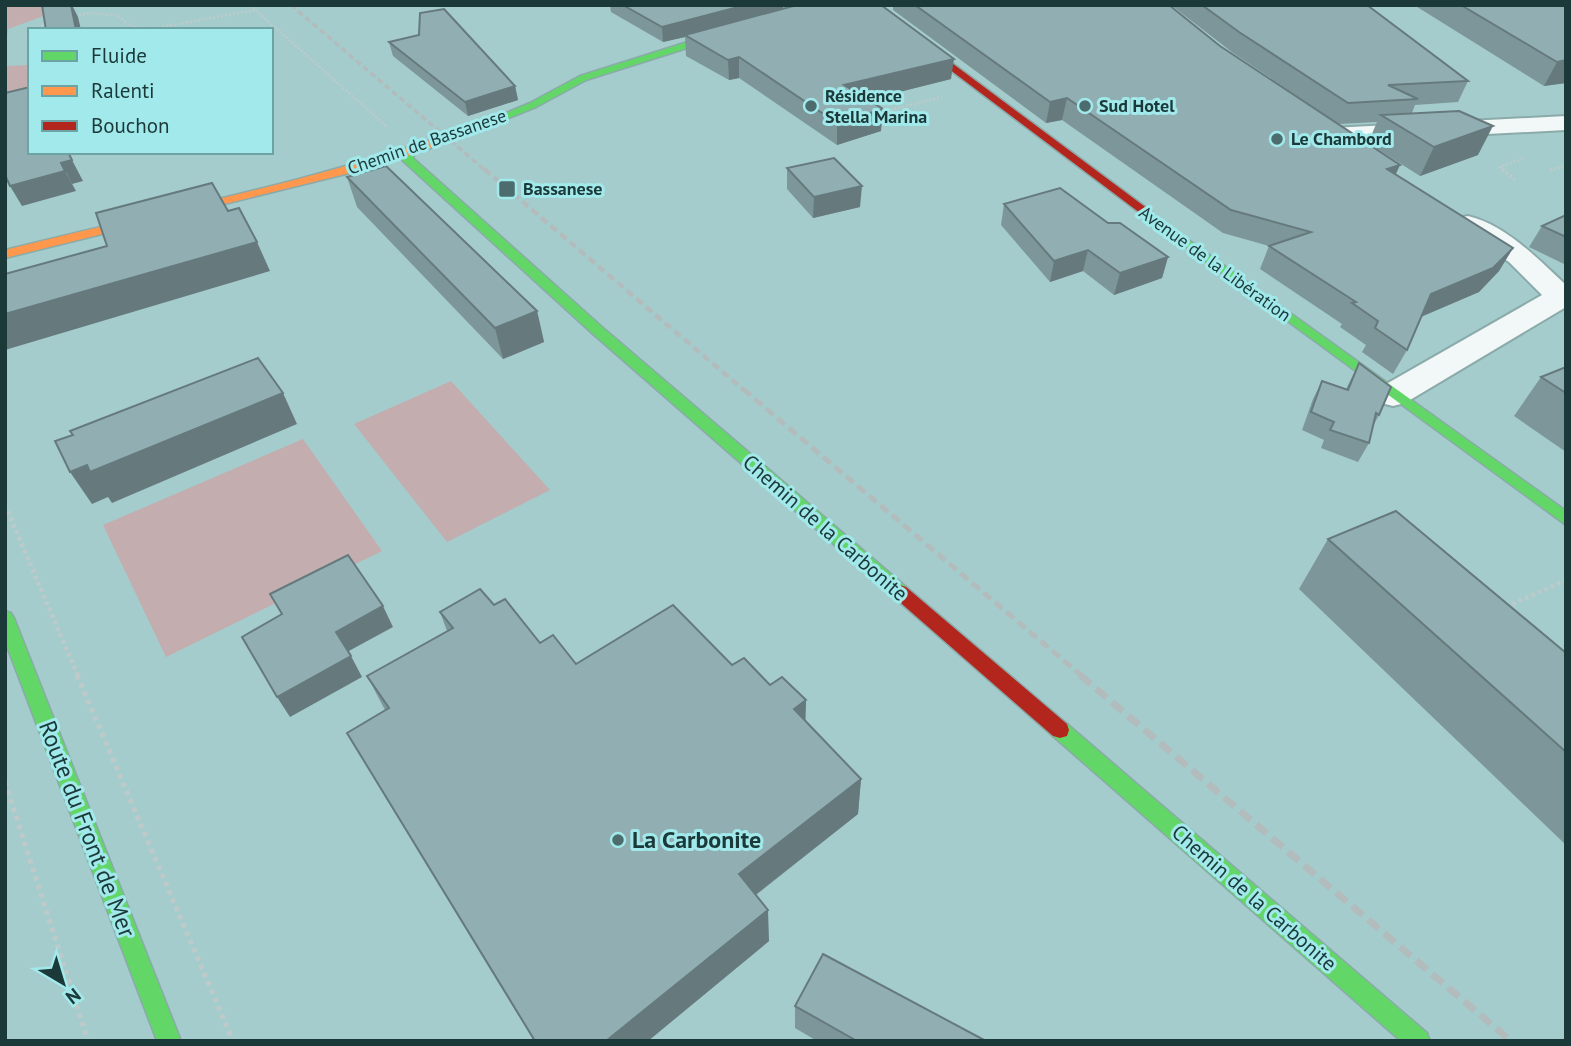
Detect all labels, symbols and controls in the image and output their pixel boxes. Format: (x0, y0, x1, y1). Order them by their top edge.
legend (28, 28, 273, 154)
text: Fluide (91, 42, 147, 69)
text: Ralenti (91, 77, 155, 104)
place label: Résidence Stella Marina (825, 84, 927, 128)
place label: Sud Hotel (1099, 94, 1175, 117)
marker: Résidence Stella Marina (803, 98, 819, 114)
marker: Sud Hotel (1077, 98, 1093, 114)
street label: Chemin de Bassanese (345, 104, 509, 179)
text: Bouchon (91, 112, 170, 139)
place label: Le Chambord (1291, 127, 1392, 150)
marker: Le Chambord (1269, 131, 1285, 147)
place label: Bassanese (523, 177, 602, 200)
marker: Bassanese (497, 179, 517, 199)
street label: Avenue de la Libération (1135, 201, 1296, 326)
street label: Chemin de la Carbonite (737, 449, 913, 607)
street label: Route du Front de Mer (32, 716, 143, 942)
street label: Chemin de la Carbonite (1166, 819, 1342, 977)
place label: La Carbonite (632, 824, 761, 855)
marker: La Carbonite (610, 832, 626, 848)
north arrow (28, 948, 98, 1018)
text: N (61, 983, 86, 1010)

